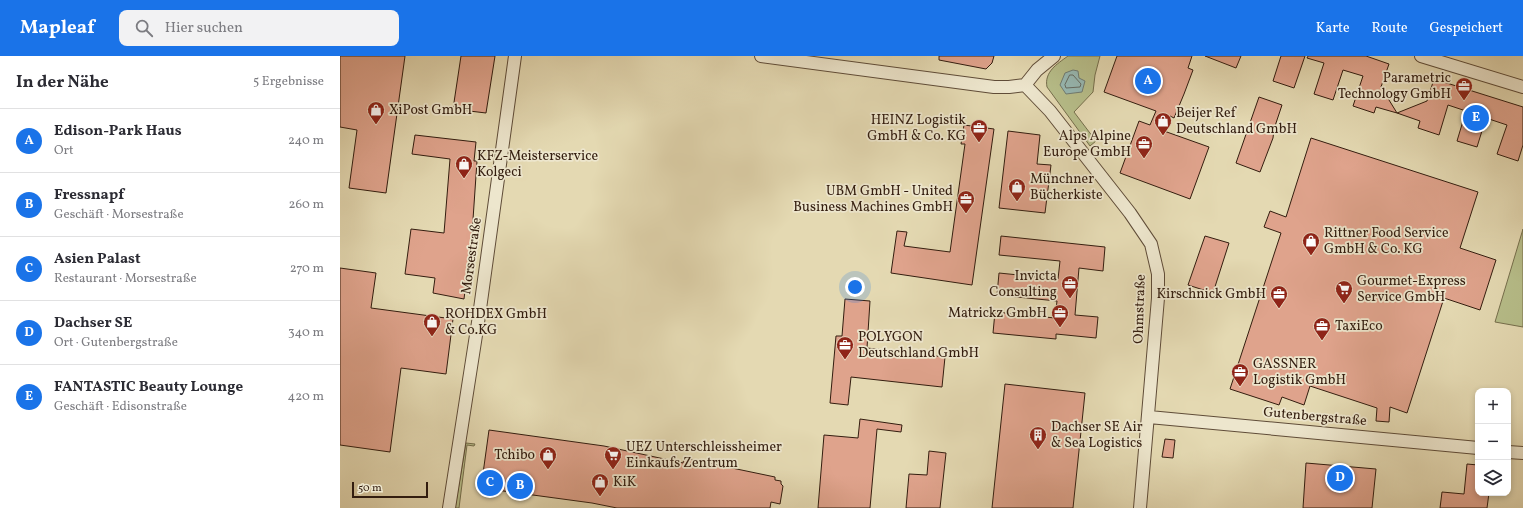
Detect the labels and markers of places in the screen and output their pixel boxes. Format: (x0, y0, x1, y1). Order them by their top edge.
pin: A (1135, 66, 1161, 96)
place label: Parametric Technology GmbH (1338, 69, 1451, 104)
office icon: Parametric Technology GmbH (1454, 76, 1474, 101)
shop icon: XiPost GmbH (366, 100, 386, 125)
place label: XiPost GmbH (389, 101, 472, 120)
pin: E (1463, 103, 1489, 133)
place label: Beijer Ref Deutschland GmbH (1176, 104, 1297, 139)
place label: HEINZ Logistik GmbH & Co. KG (867, 111, 966, 146)
shop icon: Beijer Ref Deutschland GmbH (1153, 111, 1173, 136)
office icon: HEINZ Logistik GmbH & Co. KG (969, 118, 989, 143)
place label: Alps Alpine Europe GmbH (1043, 127, 1131, 162)
office icon: Alps Alpine Europe GmbH (1134, 134, 1154, 159)
place label: KFZ-Meisterservice Kolgeci (477, 147, 598, 182)
shop icon: KFZ-Meisterservice Kolgeci (454, 154, 474, 179)
place label: Münchner Bücherkiste (1030, 170, 1103, 205)
shop icon: Münchner Bücherkiste (1007, 177, 1027, 202)
place label: UBM GmbH - United Business Machines GmbH (793, 182, 953, 217)
office icon: UBM GmbH - United Business Machines GmbH (956, 189, 976, 214)
place label: Rittner Food Service GmbH & Co. KG (1324, 224, 1449, 259)
shop icon: Rittner Food Service GmbH & Co. KG (1301, 231, 1321, 256)
place label: Invicta Consulting (989, 267, 1057, 302)
place label: Gourmet-Express Service GmbH (1357, 272, 1466, 307)
office icon: Invicta Consulting (1060, 274, 1080, 299)
supermarket icon: Gourmet-Express Service GmbH (1334, 279, 1354, 304)
office icon: Kirschnick GmbH (1269, 284, 1289, 309)
place label: Kirschnick GmbH (1156, 285, 1266, 304)
office icon: Matrickz GmbH (1050, 303, 1070, 328)
place label: Matrickz GmbH (948, 304, 1047, 323)
place label: ROHDEX GmbH & Co.KG (445, 305, 547, 340)
shop icon: ROHDEX GmbH & Co.KG (422, 312, 442, 337)
office icon: TaxiEco (1312, 316, 1332, 341)
place label: TaxiEco (1335, 317, 1383, 336)
place label: POLYGON Deutschland GmbH (858, 328, 979, 363)
office icon: POLYGON Deutschland GmbH (835, 335, 855, 360)
place label: GASSNER Logistik GmbH (1253, 355, 1346, 390)
office icon: GASSNER Logistik GmbH (1230, 362, 1250, 387)
place label: Dachser SE Air & Sea Logistics (1051, 418, 1143, 453)
building icon: Dachser SE Air & Sea Logistics (1028, 425, 1048, 450)
place label: UEZ Unterschleissheimer Einkaufs Zentrum (626, 438, 782, 473)
shop icon: Tchibo (538, 445, 558, 470)
supermarket icon: UEZ Unterschleissheimer Einkaufs Zentrum (603, 445, 623, 470)
place label: Tchibo (494, 446, 535, 465)
pin: D (1327, 463, 1353, 493)
pin: C (477, 468, 503, 498)
pin: B (507, 471, 533, 501)
shop icon: KiK (590, 472, 610, 497)
place label: KiK (613, 473, 637, 492)

